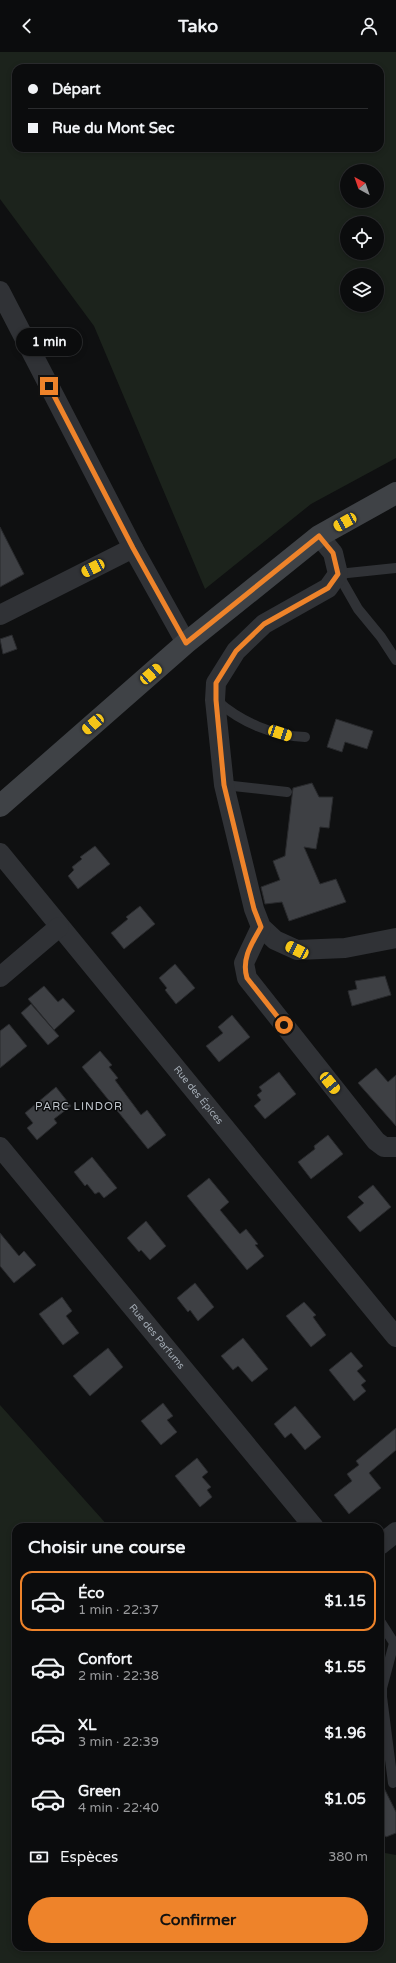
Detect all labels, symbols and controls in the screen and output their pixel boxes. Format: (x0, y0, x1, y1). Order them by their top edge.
icon: back (16, 15, 38, 37)
text: Tako (178, 15, 218, 37)
icon: person (358, 15, 380, 37)
text: Départ (52, 80, 101, 98)
text: Rue du Mont Sec (52, 119, 174, 137)
north arrow (340, 164, 384, 208)
map controls (340, 164, 384, 312)
button: locate (340, 216, 384, 260)
button: layers (340, 268, 384, 312)
callout: 1 min (16, 328, 82, 356)
text: 1 min (32, 334, 66, 350)
route end (40, 377, 58, 395)
car (332, 511, 358, 533)
car (80, 557, 106, 579)
car (138, 662, 164, 686)
car (80, 712, 106, 736)
car (267, 724, 293, 742)
car (284, 939, 310, 961)
route start (275, 1016, 293, 1034)
street label: Rue des Épices (171, 1064, 226, 1127)
car (318, 1070, 342, 1096)
district label: PARC LINDOR (35, 1100, 123, 1113)
street label: Rue des Parfums (126, 1302, 187, 1372)
text: Choisir une course (28, 1536, 186, 1558)
icon: car (30, 1583, 66, 1619)
text: Éco (78, 1584, 104, 1602)
text: $1.15 (325, 1592, 366, 1610)
text: 1 min · 22:37 (78, 1602, 159, 1618)
icon: car (30, 1649, 66, 1685)
text: Confort (78, 1650, 132, 1668)
text: $1.55 (325, 1658, 366, 1676)
text: 2 min · 22:38 (78, 1668, 159, 1684)
icon: car (30, 1715, 66, 1751)
text: XL (78, 1716, 97, 1734)
text: $1.96 (325, 1724, 366, 1742)
text: 3 min · 22:39 (78, 1734, 159, 1750)
icon: car (30, 1781, 66, 1817)
text: Green (78, 1782, 121, 1800)
text: $1.05 (325, 1790, 366, 1808)
text: 4 min · 22:40 (78, 1800, 159, 1816)
icon: cash (28, 1846, 50, 1868)
text: Espèces (60, 1848, 118, 1866)
text: 380 m (328, 1849, 368, 1865)
button: Confirmer (28, 1897, 368, 1943)

